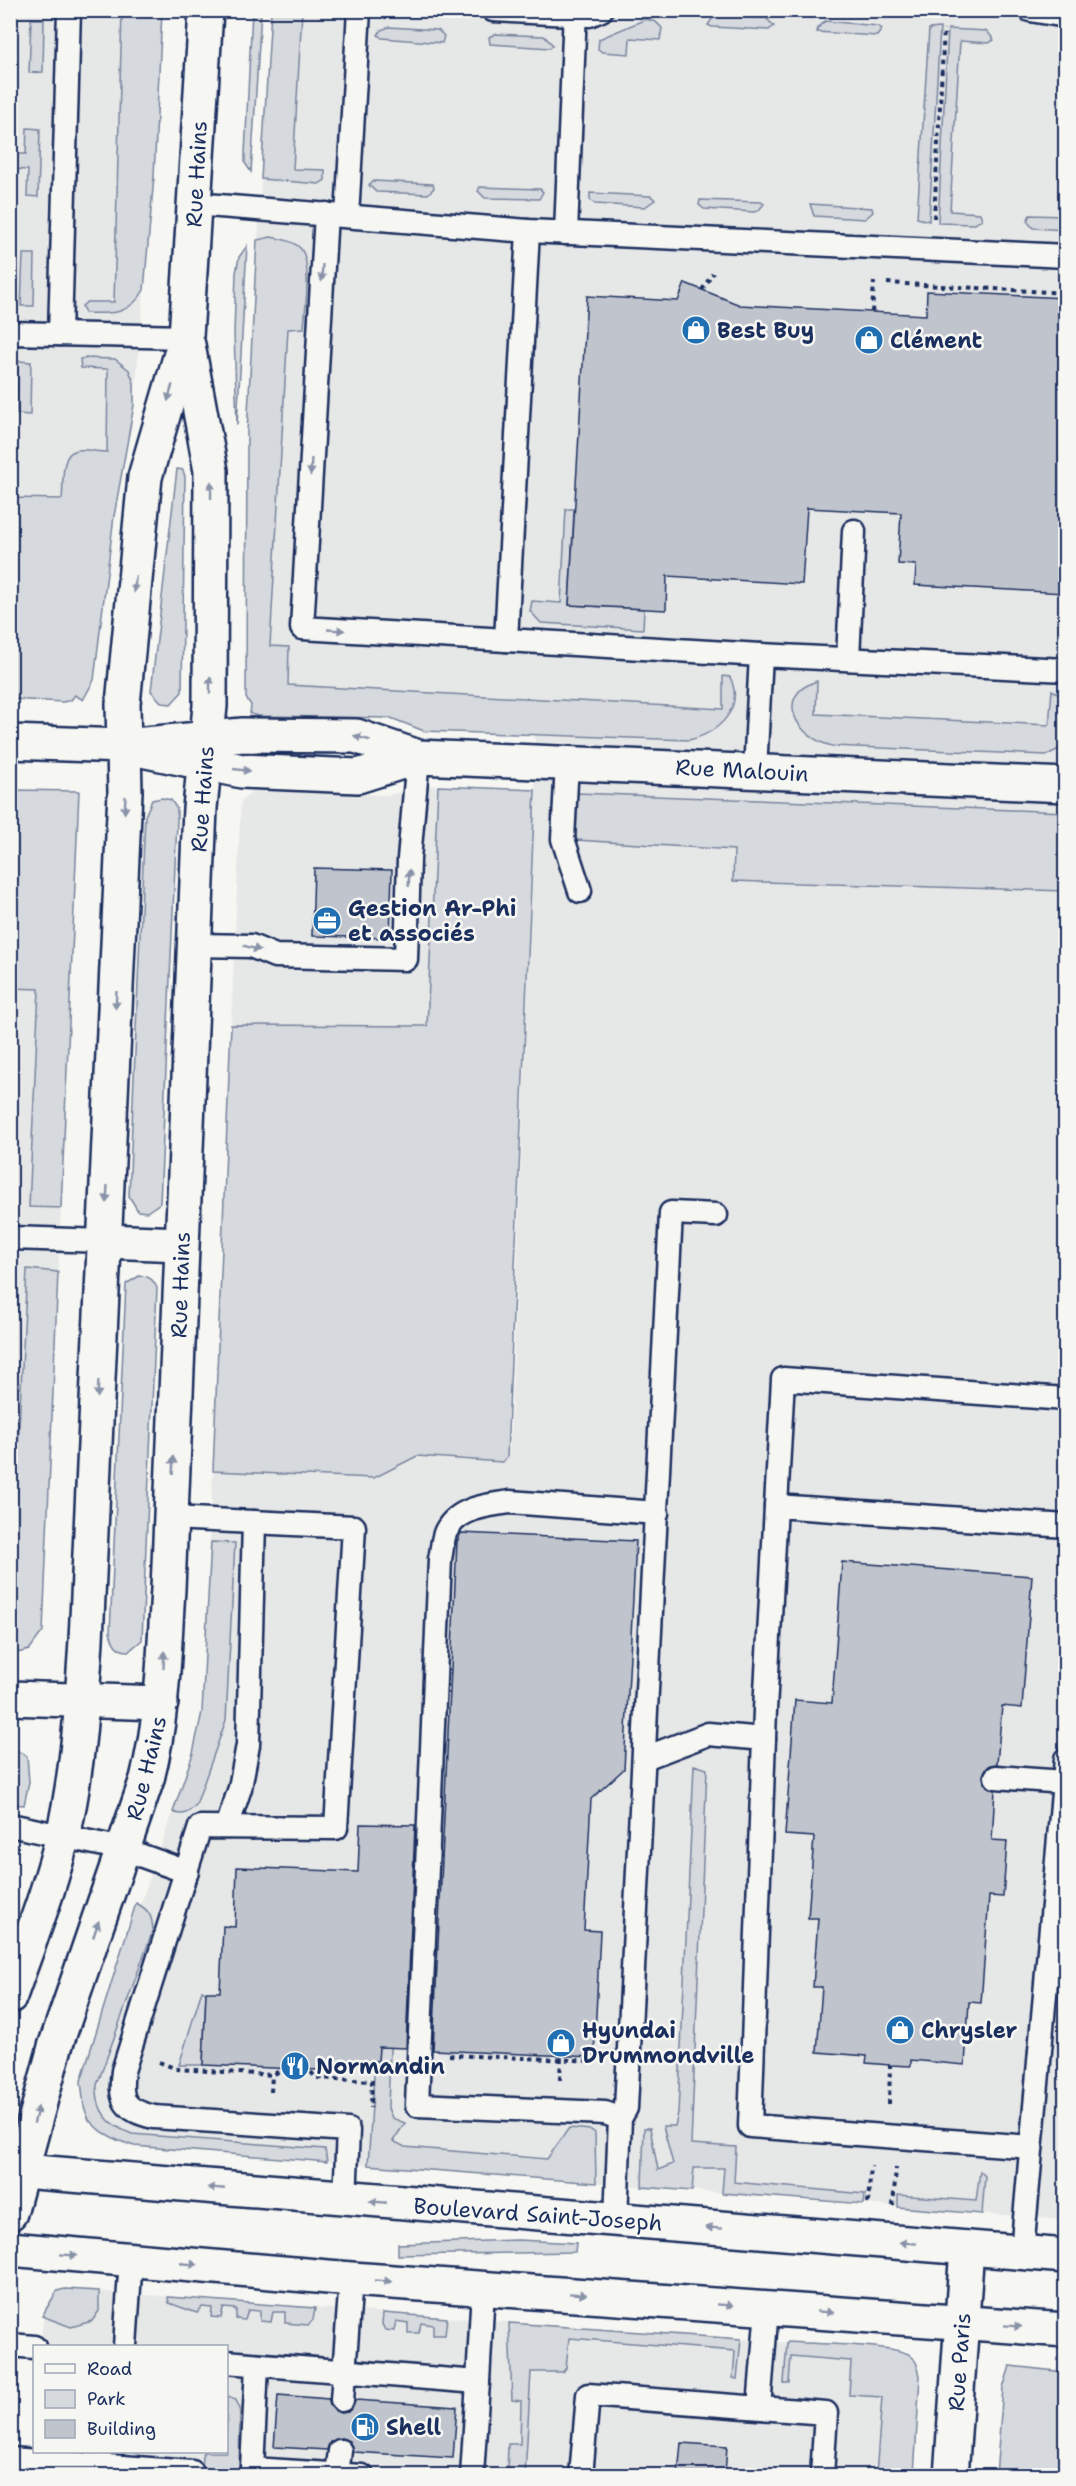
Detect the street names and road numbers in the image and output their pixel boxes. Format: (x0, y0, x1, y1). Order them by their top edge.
street label: Rue Hains (179, 120, 214, 228)
street label: Rue Hains (184, 745, 221, 853)
street label: Rue Malouin (675, 753, 809, 788)
street label: Rue Hains (164, 1231, 197, 1339)
street label: Rue Hains (120, 1713, 173, 1823)
street label: Boulevard Saint-Joseph (412, 2191, 663, 2238)
street label: Rue Paris (942, 2312, 977, 2412)

